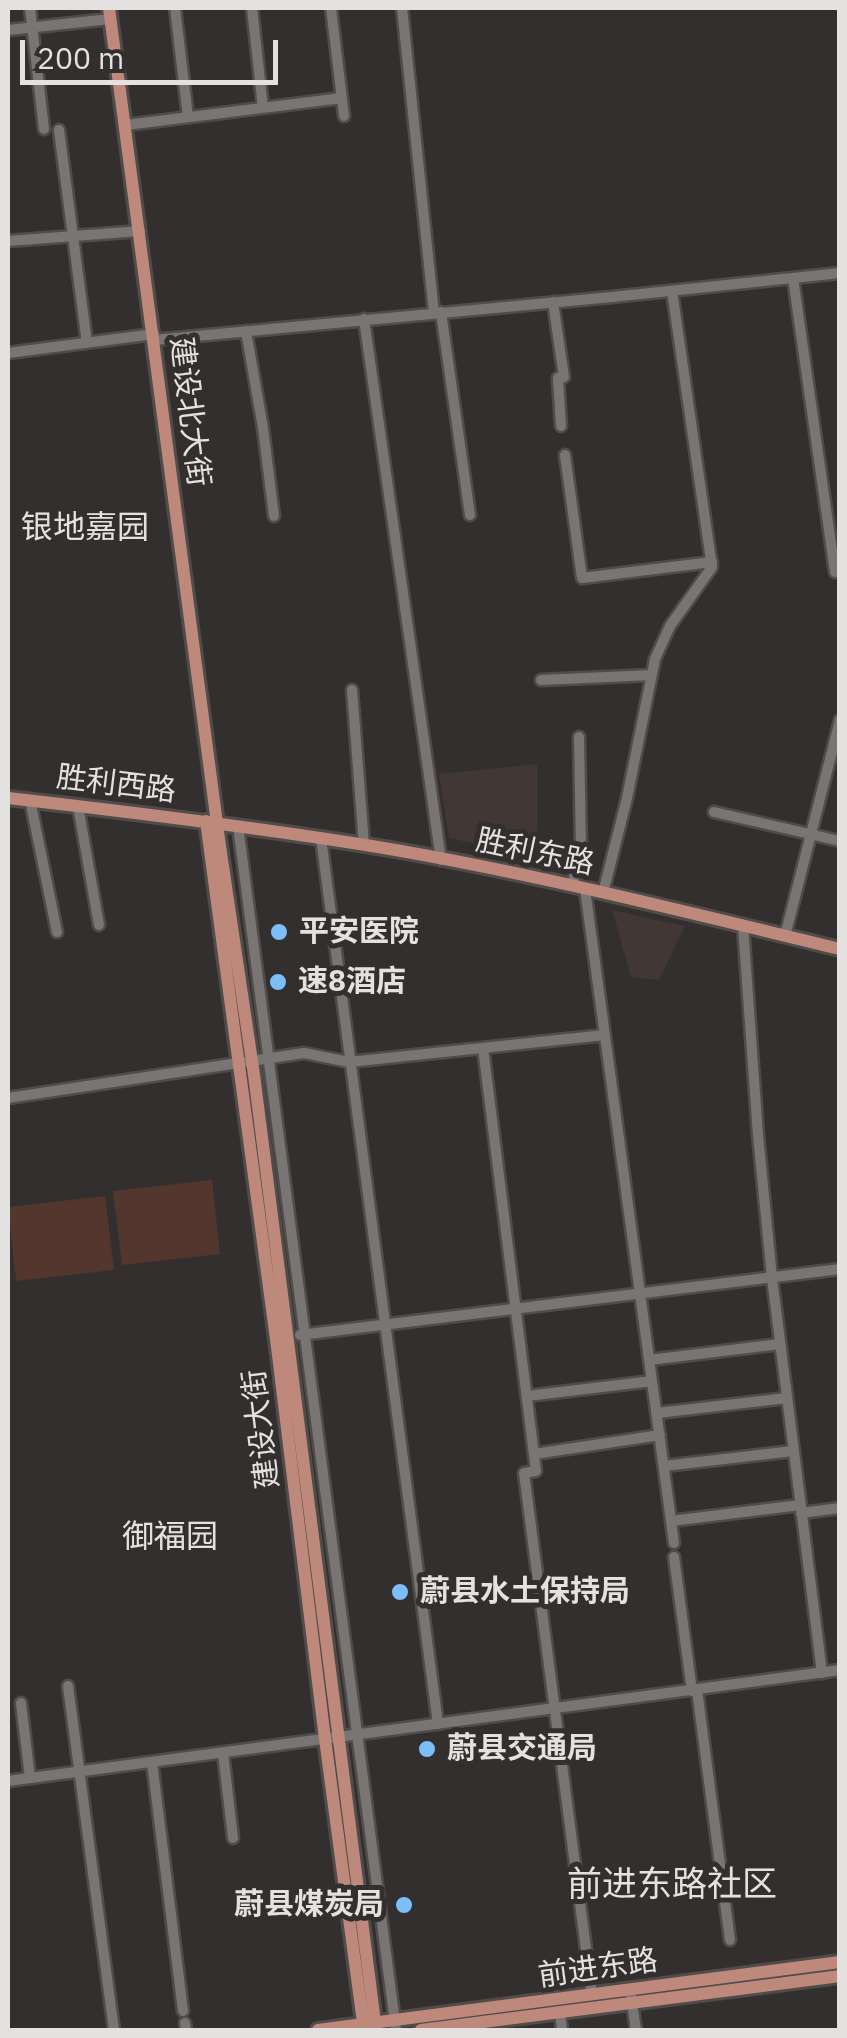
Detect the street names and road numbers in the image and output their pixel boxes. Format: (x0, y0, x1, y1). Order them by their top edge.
street label: 建设北大街 (162, 335, 216, 489)
street label: 胜利西路 (54, 760, 178, 810)
street label: 胜利东路 (473, 823, 597, 883)
street label: 建设大街 (237, 1367, 287, 1491)
street label: 前进东路 (536, 1943, 660, 1995)

